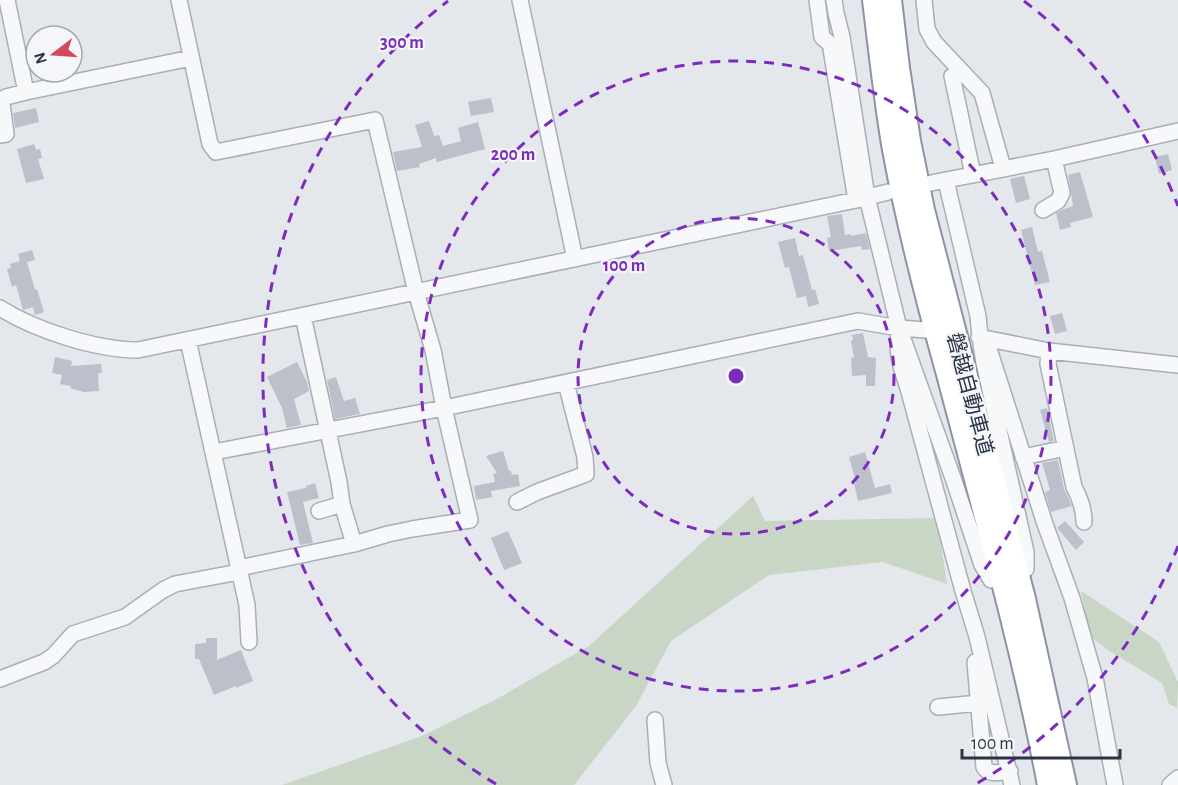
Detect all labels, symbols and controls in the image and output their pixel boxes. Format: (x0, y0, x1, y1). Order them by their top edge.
north arrow (24, 24, 84, 84)
text: 300 m (380, 34, 424, 52)
text: N (31, 50, 50, 66)
text: 200 m (491, 146, 535, 164)
text: 100 m (603, 257, 645, 275)
street label: 磐越自動車道 (943, 330, 997, 458)
centre of rings (726, 366, 746, 386)
scale bar (962, 722, 1120, 760)
text: 100 m (971, 735, 1014, 753)

